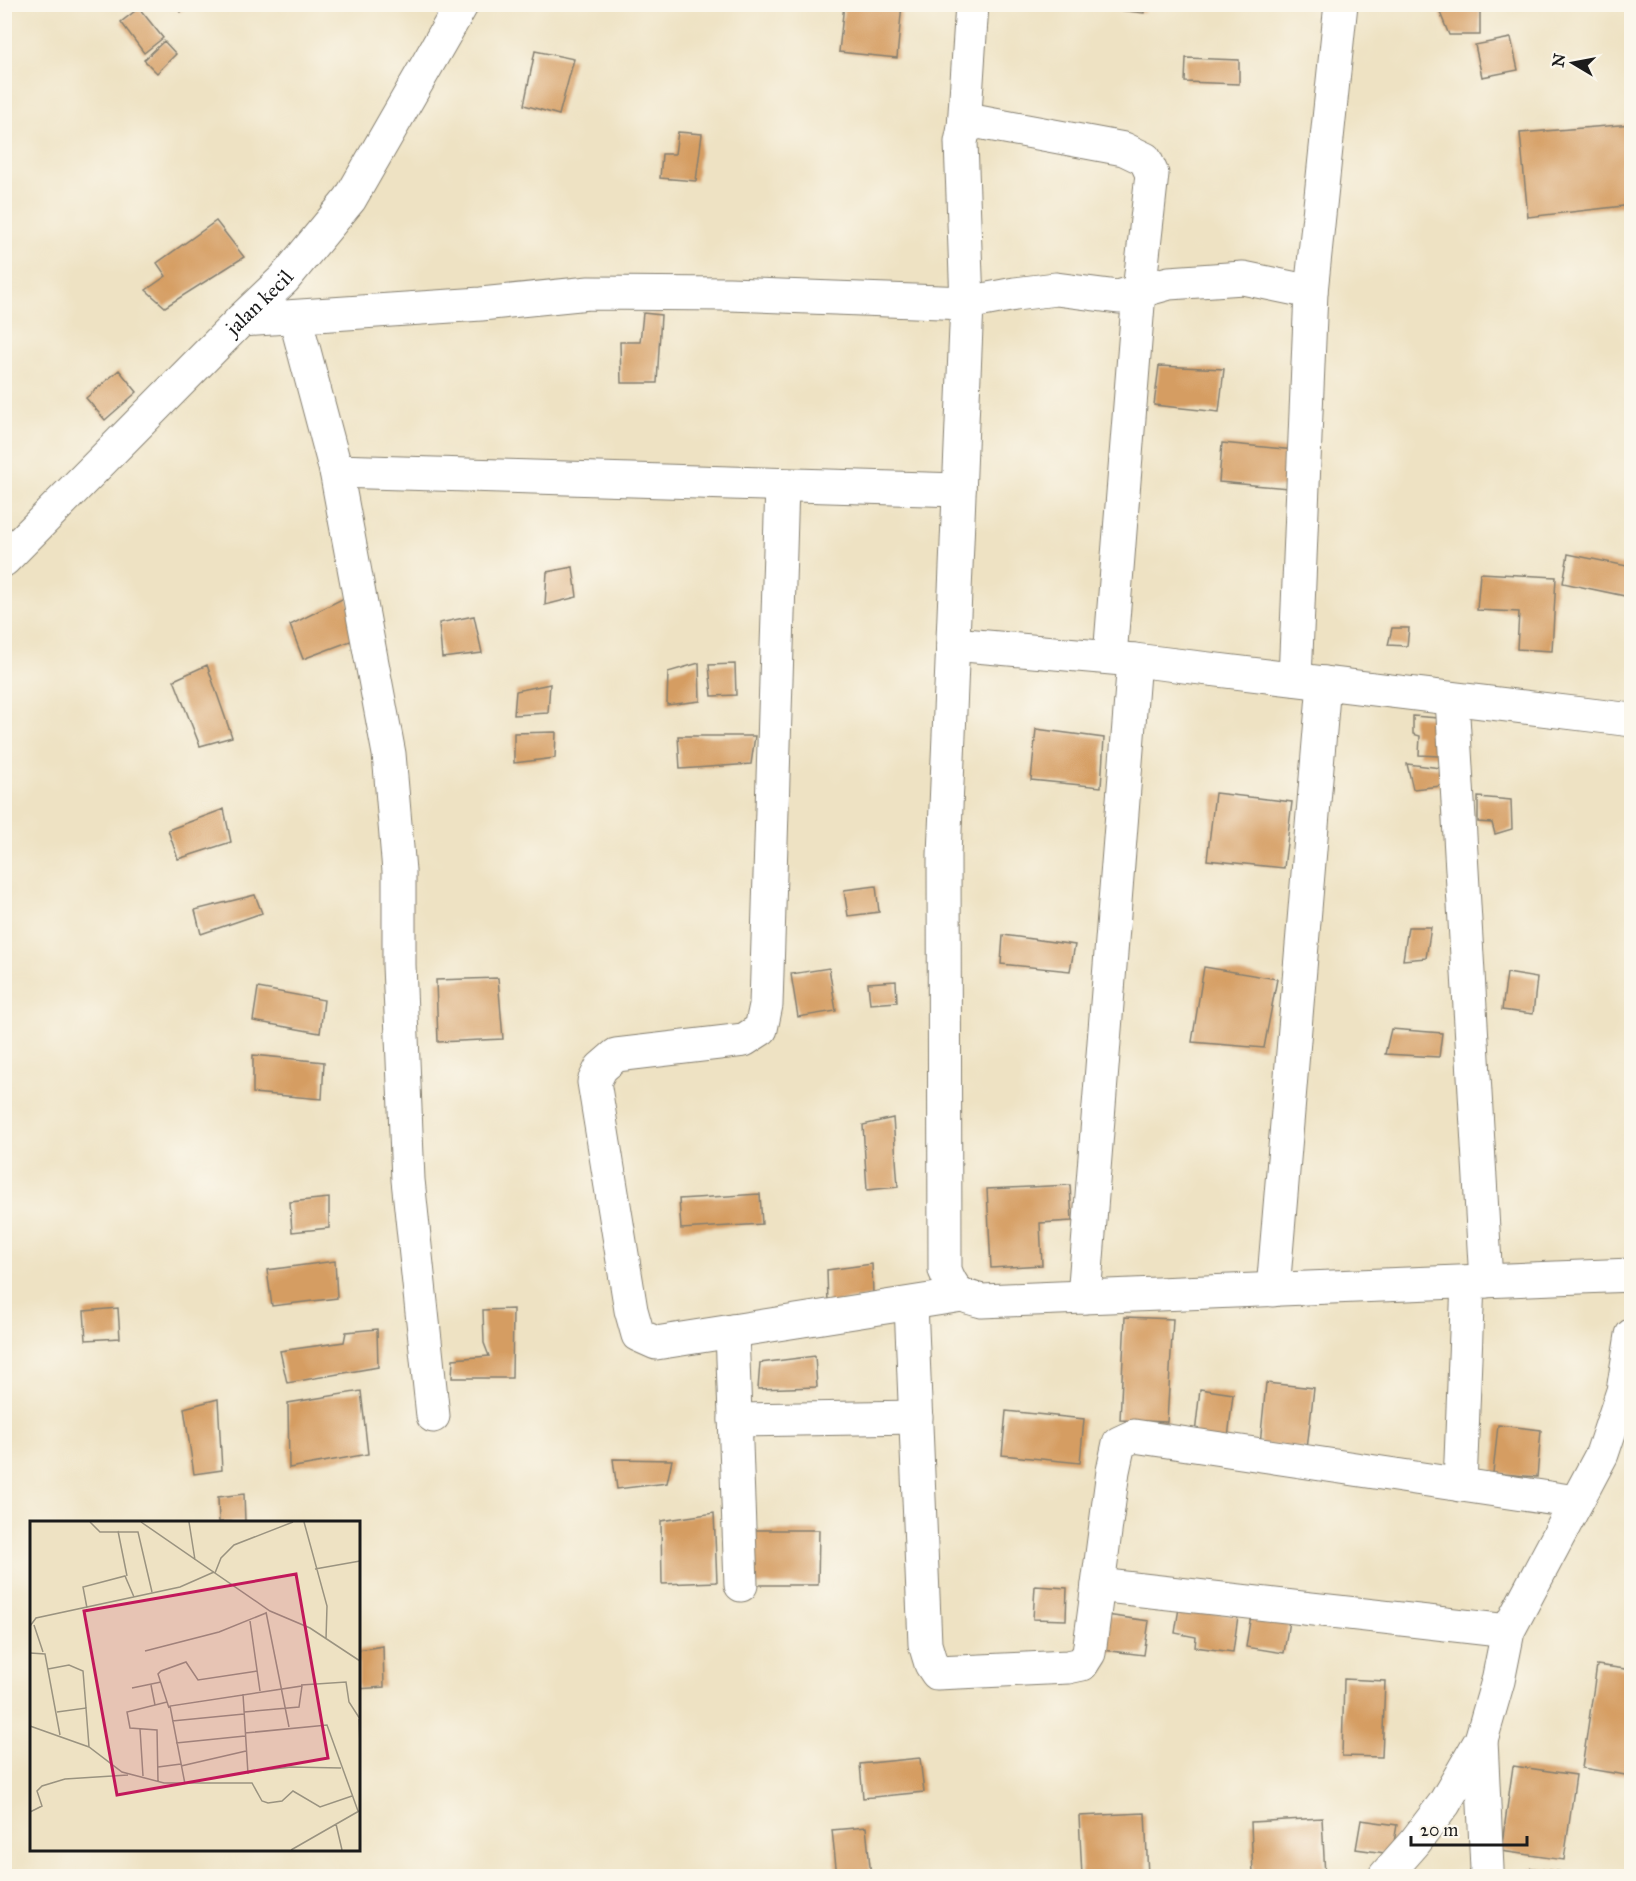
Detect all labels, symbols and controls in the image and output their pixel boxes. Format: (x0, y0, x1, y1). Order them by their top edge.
north arrow (1543, 33, 1603, 93)
text: N (1548, 52, 1569, 69)
street label: jalan kecil (218, 264, 299, 343)
inset map (30, 1521, 360, 1851)
scale bar (1411, 1809, 1526, 1847)
text: 20 m (1420, 1819, 1458, 1841)

